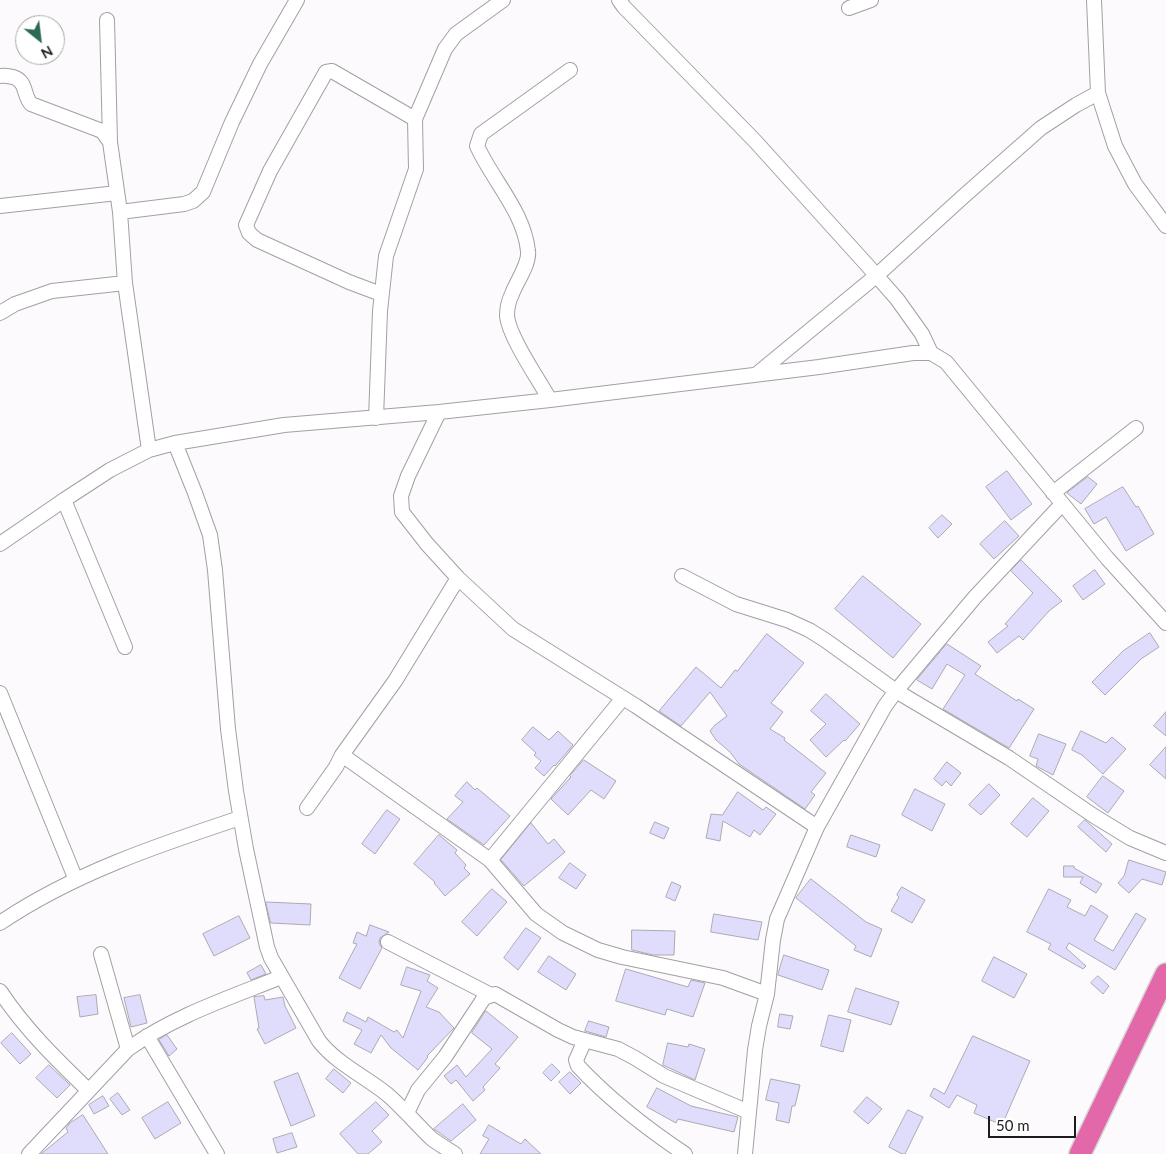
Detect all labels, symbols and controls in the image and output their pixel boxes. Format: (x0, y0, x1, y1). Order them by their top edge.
north arrow (15, 15, 65, 65)
text: N (38, 43, 56, 63)
scale bar (991, 1106, 1078, 1138)
text: 50 m (996, 1116, 1030, 1134)

